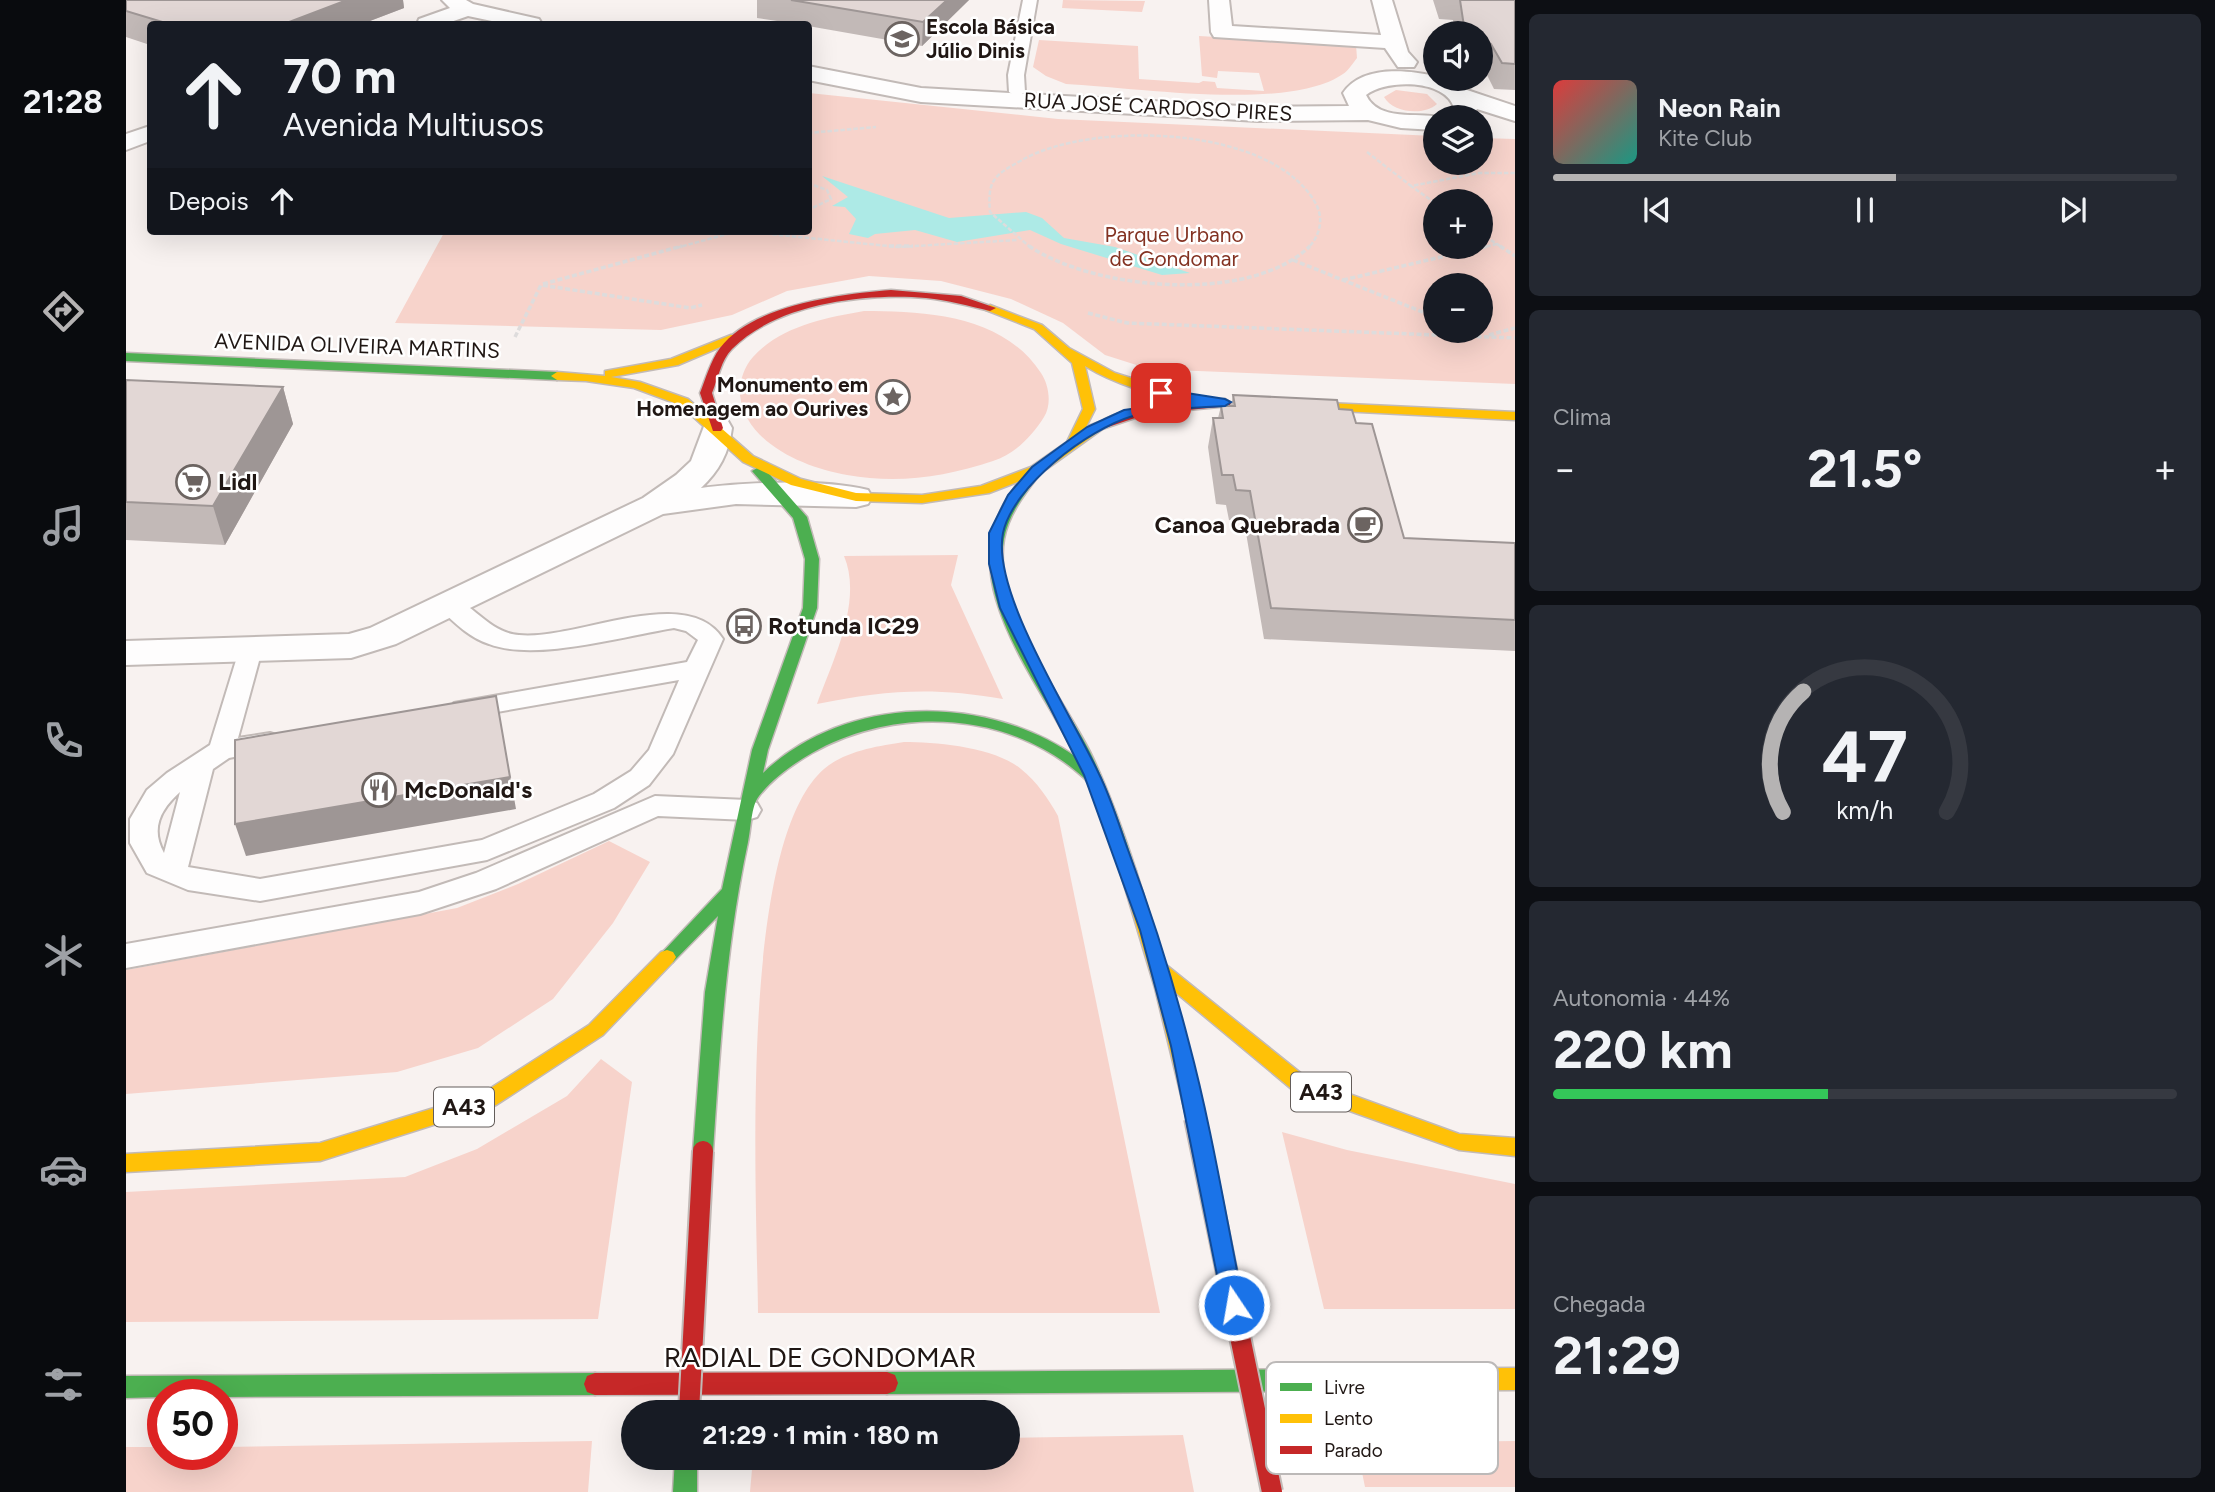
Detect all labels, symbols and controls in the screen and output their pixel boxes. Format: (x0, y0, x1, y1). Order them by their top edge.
place label: Escola Básica Júlio Dinis (926, 14, 1055, 63)
school or university icon: Escola Básica Júlio Dinis (883, 20, 921, 58)
map controls (1423, 21, 1493, 343)
button: sound (1423, 21, 1493, 91)
text: 70 m (283, 46, 396, 105)
icon: ahead (168, 49, 259, 140)
text: 21:28 (23, 83, 103, 121)
street label: RUA JOSÉ CARDOSO PIRES (1023, 87, 1293, 126)
text: Neon Rain (1658, 92, 1781, 124)
button: layers (1423, 105, 1493, 175)
text: Avenida Multiusos (283, 106, 544, 144)
text: Kite Club (1658, 124, 1752, 152)
icon: ahead (263, 182, 301, 220)
text: Depois (168, 185, 249, 217)
button: + (1423, 189, 1493, 259)
icon: previous (1638, 191, 1676, 229)
icon: pause (1846, 191, 1884, 229)
icon: next (2054, 191, 2092, 229)
park label: Parque Urbano de Gondomar (1104, 222, 1244, 271)
button: − (1423, 273, 1493, 343)
icon: directions (39, 287, 88, 336)
street label: AVENIDA OLIVEIRA MARTINS (214, 328, 500, 363)
pin (1131, 363, 1191, 423)
place label: Monumento em Homenagem ao Ourives (636, 372, 868, 421)
icon: arrive (1142, 374, 1180, 412)
place icon: Monumento em Homenagem ao Ourives (874, 378, 912, 416)
text: Clima (1553, 403, 1611, 431)
text: 21.5° (1808, 438, 1922, 500)
text: − (1553, 446, 1577, 492)
text: + (2153, 446, 2177, 492)
supermarket icon: Lidl (174, 463, 212, 501)
place label: Lidl (218, 467, 257, 496)
icon: music (39, 501, 88, 550)
cafe icon: Canoa Quebrada (1346, 506, 1384, 544)
place label: Canoa Quebrada (1155, 510, 1340, 539)
bus stop icon: Rotunda IC29 (725, 607, 763, 645)
place label: Rotunda IC29 (768, 611, 919, 640)
text: 47 (1822, 713, 1908, 800)
icon: phone (39, 716, 88, 765)
restaurant icon: McDonald's (360, 771, 398, 809)
place label: McDonald's (404, 775, 532, 804)
text: km/h (1836, 795, 1894, 825)
icon: climate (39, 931, 88, 980)
text: Autonomia · 44% (1553, 984, 1730, 1012)
text: 220 km (1553, 1019, 1733, 1081)
road number: A43 (1291, 1072, 1351, 1112)
road number: A43 (434, 1088, 494, 1126)
icon: car (39, 1145, 88, 1194)
position arrow (1197, 1268, 1271, 1342)
text: Chegada (1553, 1290, 1645, 1318)
text: 21:29 (1553, 1325, 1681, 1387)
street label: RADIAL DE GONDOMAR (664, 1340, 976, 1374)
icon: filters (39, 1360, 88, 1409)
legend (1266, 1362, 1498, 1474)
text: Livre (1324, 1376, 1365, 1399)
speed limit sign: 50 (147, 1379, 238, 1470)
text: Lento (1324, 1407, 1373, 1430)
text: 21:29 · 1 min · 180 m (702, 1419, 939, 1451)
text: Parado (1324, 1439, 1383, 1462)

